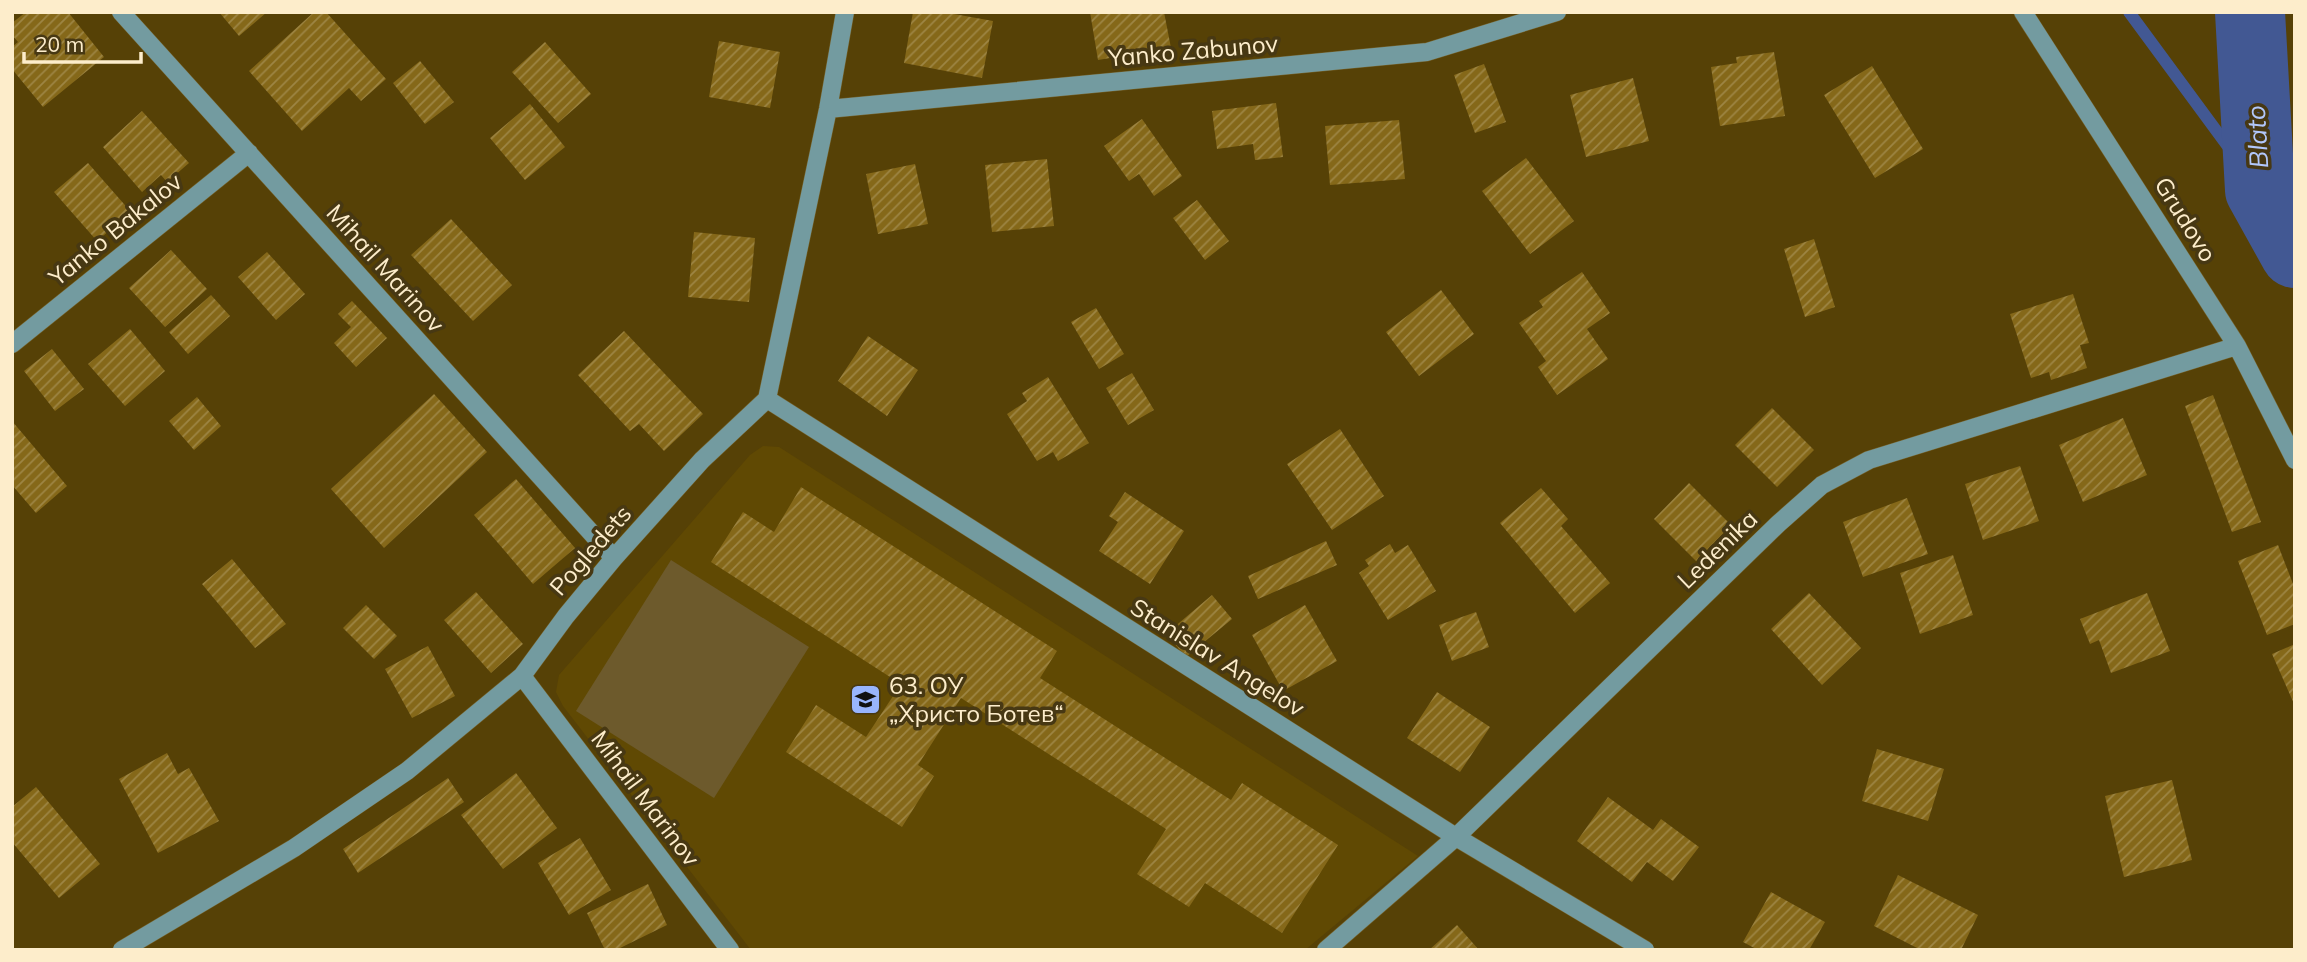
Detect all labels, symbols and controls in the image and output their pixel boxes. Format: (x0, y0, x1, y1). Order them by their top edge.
scale bar (24, 21, 142, 65)
street label: Yanko Zabunov (1106, 28, 1279, 72)
text: 20 m (35, 31, 84, 57)
water label: Blato (2239, 105, 2275, 169)
street label: Yanko Bakalov (42, 166, 188, 292)
street label: Grudovo (2148, 171, 2224, 267)
street label: Mihail Marinov (321, 198, 452, 338)
street label: Pogledets (543, 499, 637, 601)
street label: Ledenika (1671, 504, 1763, 594)
street label: Stanislav Angelov (1125, 591, 1311, 723)
place label: 63. ОУ „Христо Ботев“ (889, 670, 1064, 728)
school or university icon: 63. ОУ „Христо Ботев“ (849, 682, 883, 716)
street label: Mihail Marinov (585, 724, 707, 872)

